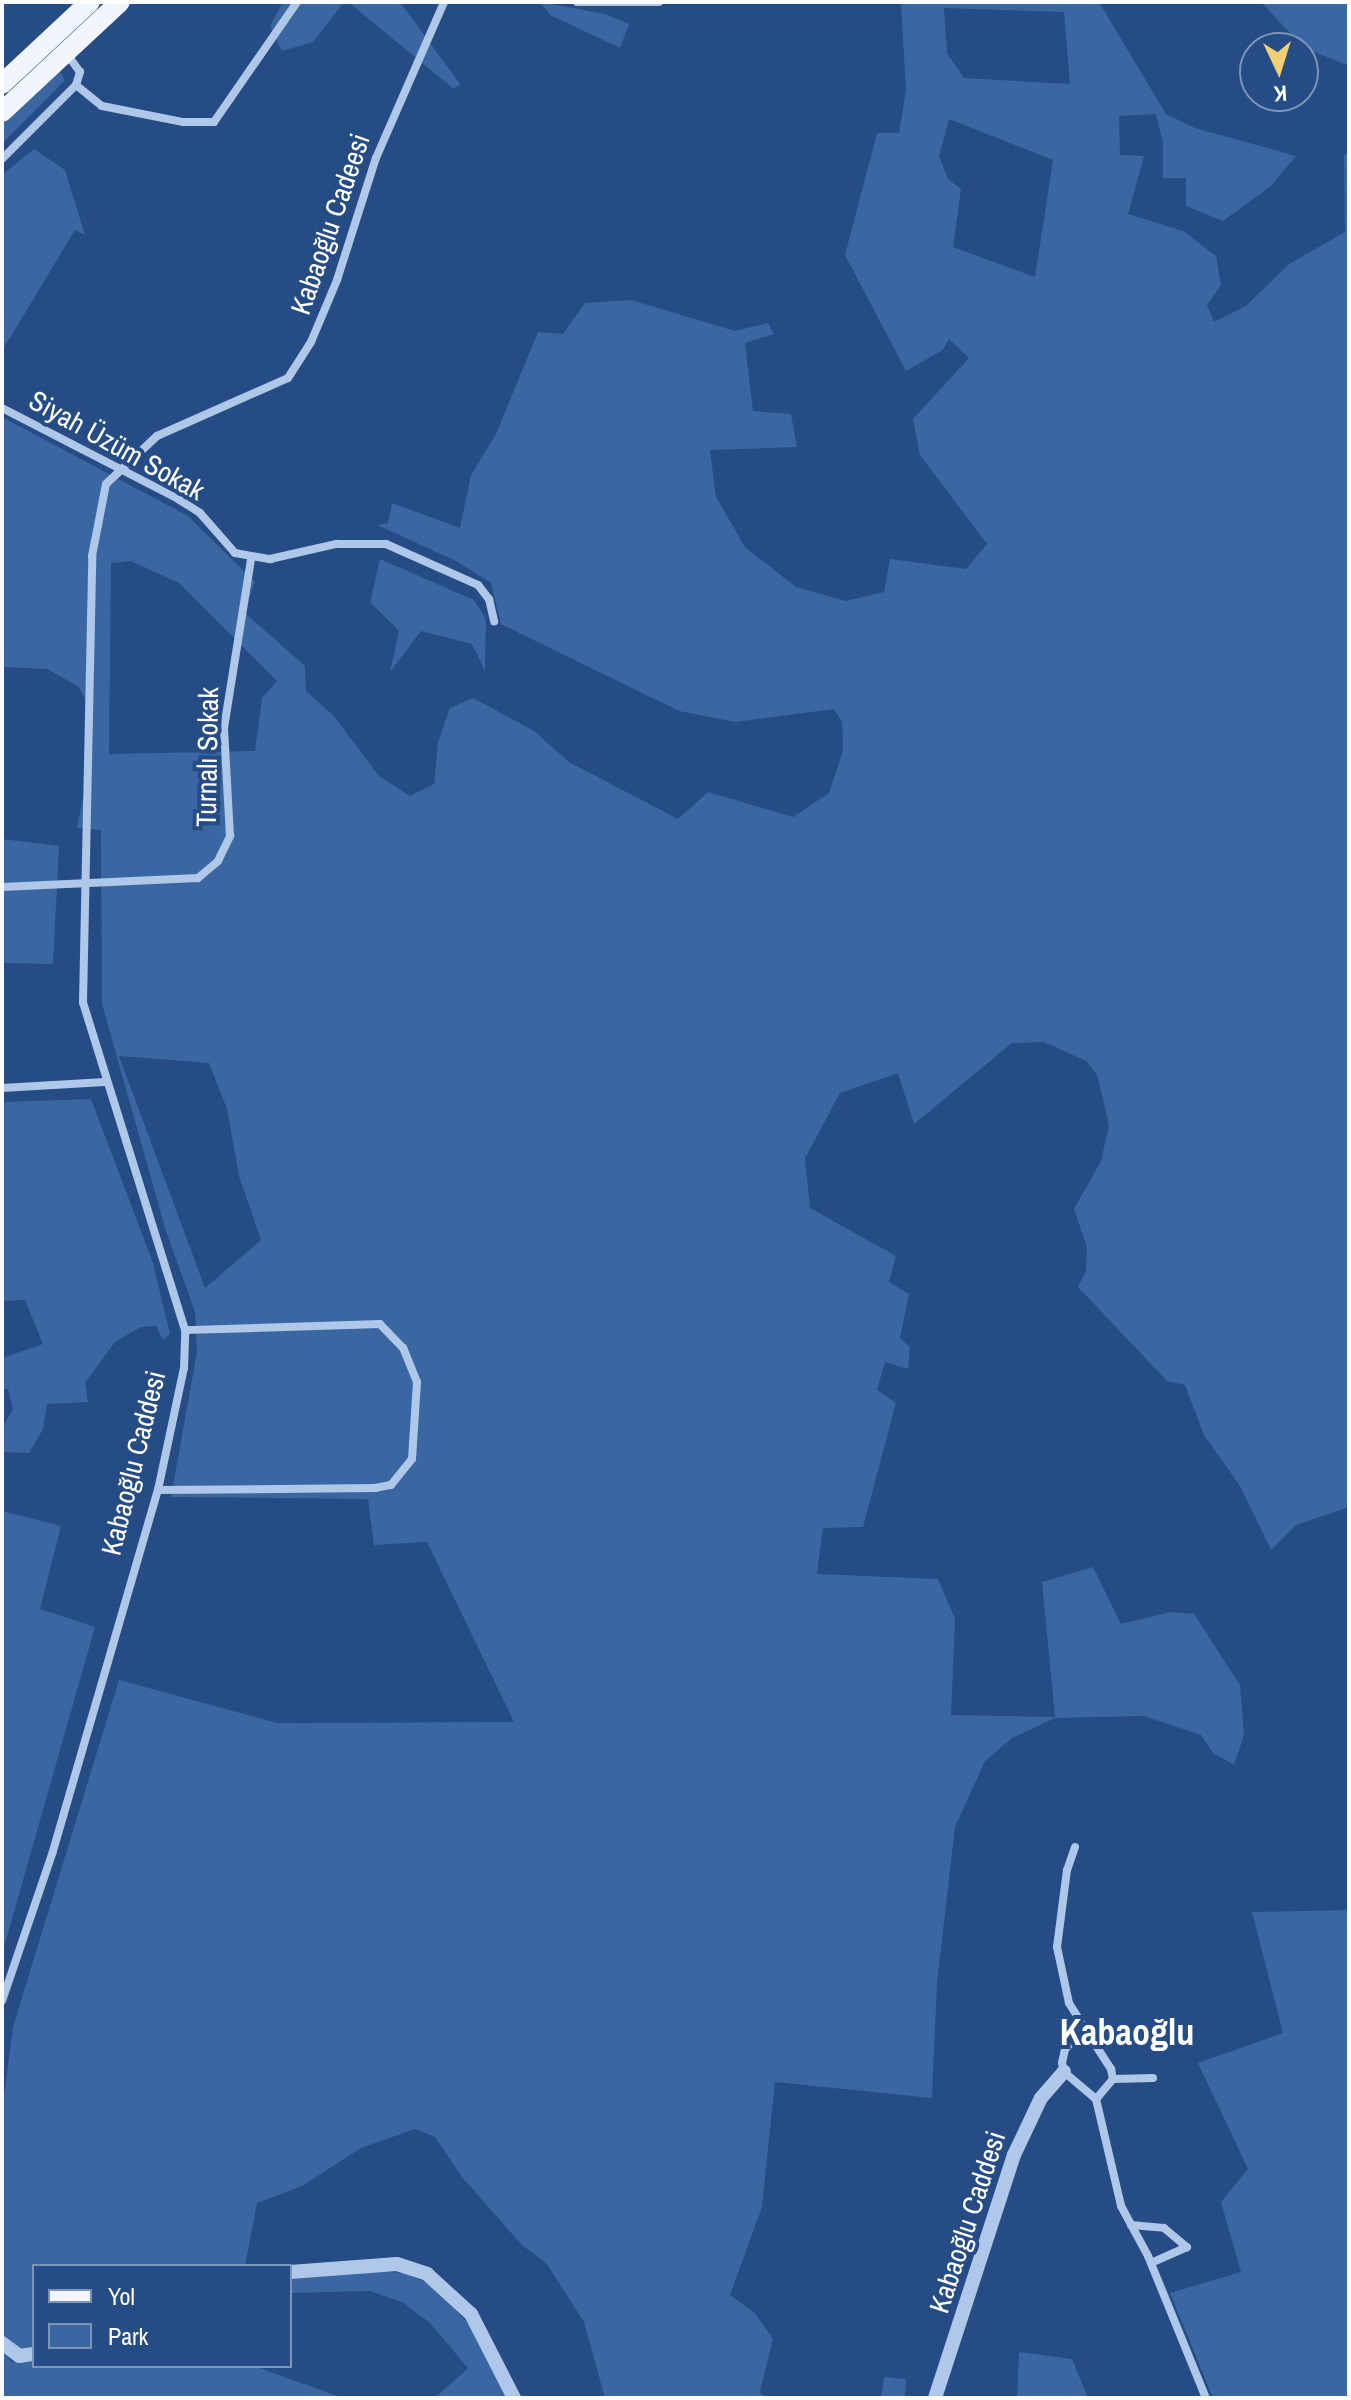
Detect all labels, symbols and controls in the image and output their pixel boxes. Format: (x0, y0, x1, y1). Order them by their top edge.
north arrow (1239, 32, 1319, 112)
text: K (1273, 79, 1288, 109)
street label: Kabaoğlu Cadeesi (283, 129, 377, 319)
street label: Siyah Üzüm Sokak (23, 383, 211, 507)
street label: Turnalı Sokak (189, 687, 225, 827)
street label: Kabaoğlu Caddesi (94, 1367, 172, 1559)
district label: Kabaoğlu (1060, 2011, 1194, 2055)
street label: Kabaoğlu Caddesi (922, 2127, 1012, 2317)
legend (32, 2264, 292, 2368)
text: Yol (108, 2280, 135, 2312)
text: Park (108, 2320, 148, 2352)

